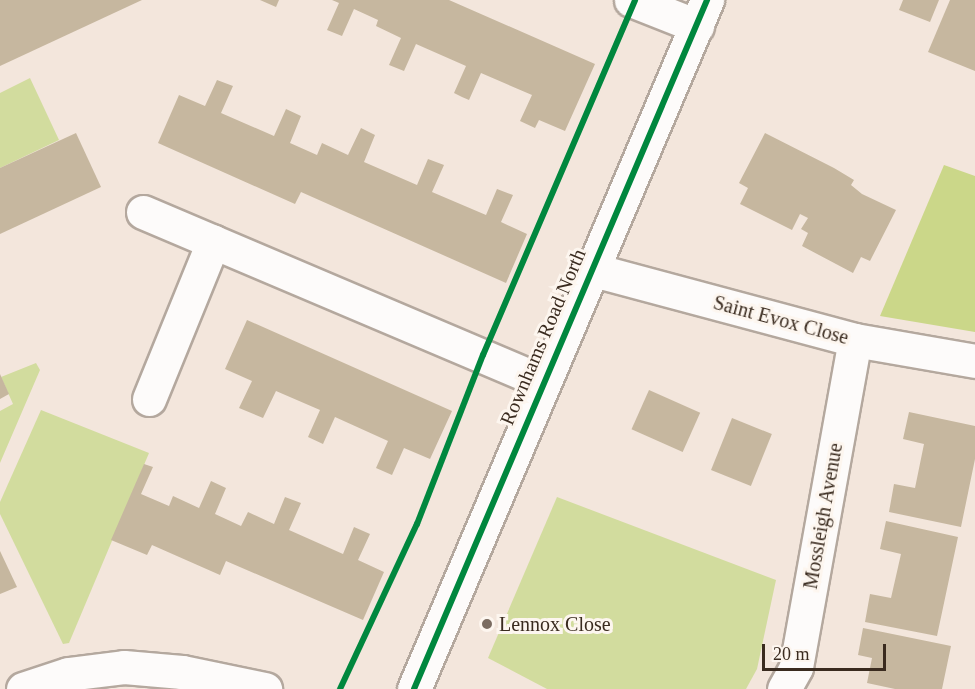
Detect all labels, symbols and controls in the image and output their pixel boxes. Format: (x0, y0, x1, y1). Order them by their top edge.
street label: Rownhams Road North (495, 245, 591, 429)
street label: Saint Evox Close (711, 290, 851, 350)
street label: Mossleigh Avenue (798, 441, 848, 591)
place label: Lennox Close (499, 612, 611, 636)
marker: Lennox Close (480, 617, 494, 631)
scale bar (765, 632, 890, 670)
text: 20 m (773, 644, 810, 664)

